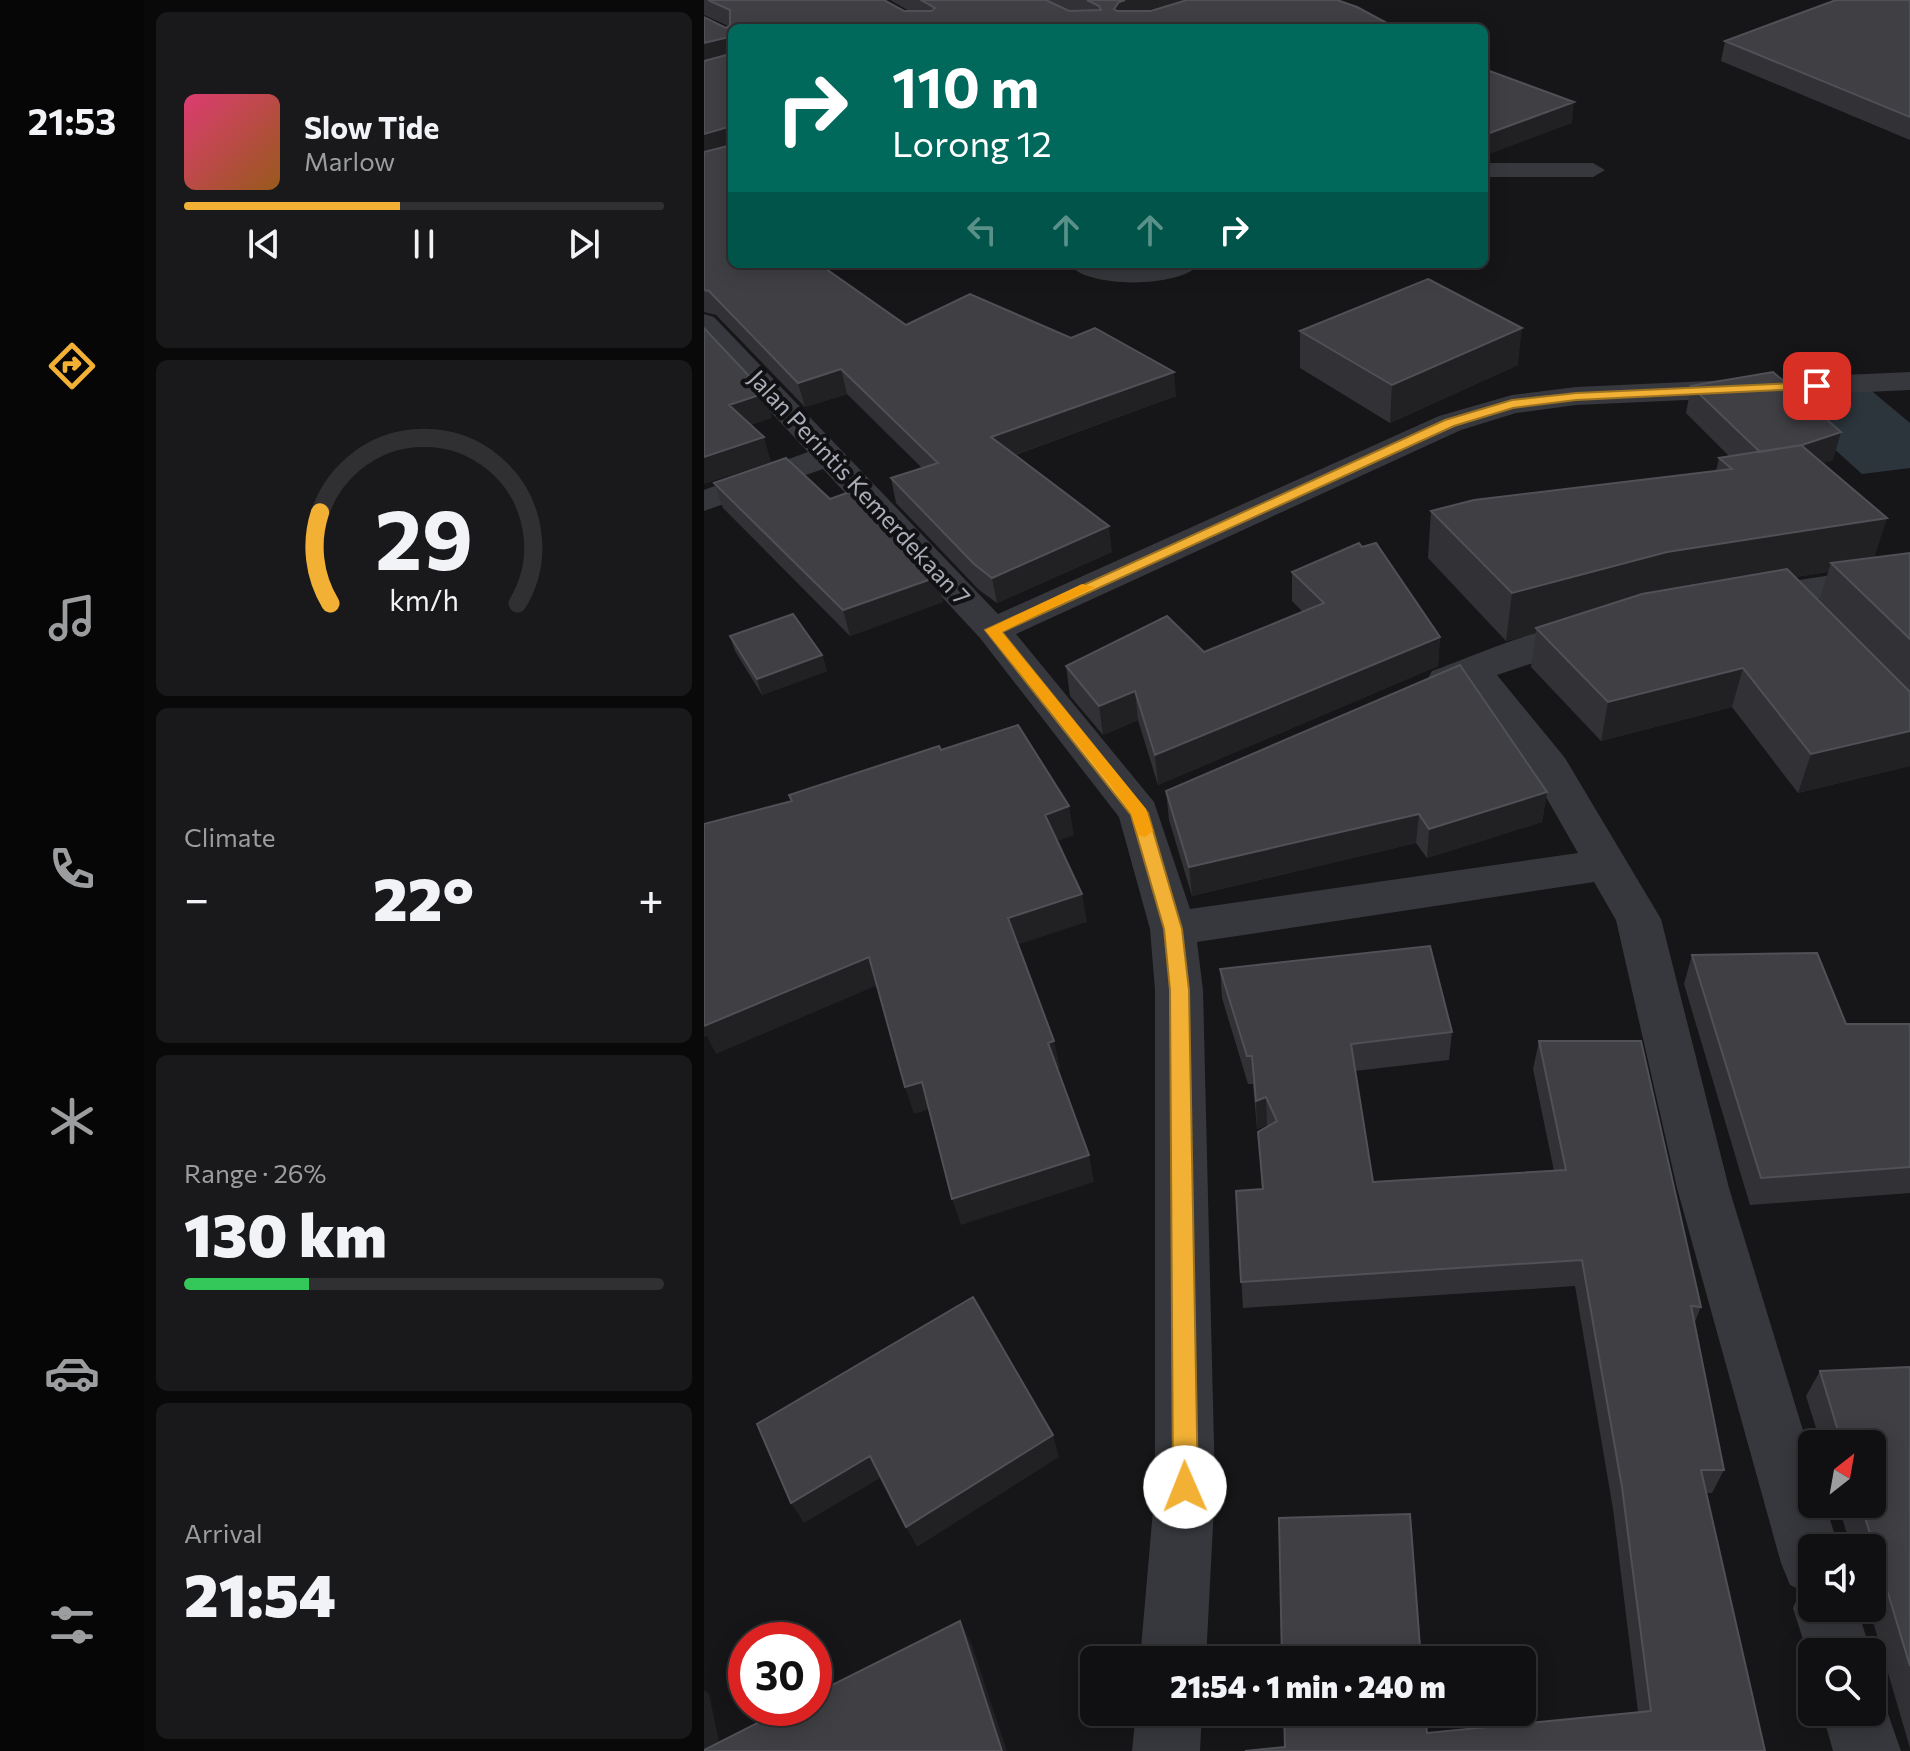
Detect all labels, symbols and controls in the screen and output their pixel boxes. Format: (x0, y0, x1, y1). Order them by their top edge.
text: 110 m (892, 51, 1039, 120)
icon: right (760, 56, 864, 160)
text: 21:53 (28, 98, 116, 142)
text: Slow Tide (304, 108, 439, 145)
text: Lorong 12 (892, 120, 1052, 164)
text: Marlow (304, 145, 395, 176)
icon: left (960, 208, 1004, 252)
icon: ahead (1044, 208, 1088, 252)
icon: ahead (1128, 208, 1172, 252)
icon: right (1212, 208, 1256, 252)
icon: previous (242, 222, 286, 266)
icon: pause (402, 222, 446, 266)
icon: next (562, 222, 606, 266)
icon: directions (44, 338, 100, 394)
pin (1783, 352, 1851, 420)
street label: Jalan Perintis Kemerdekaan 7 (743, 363, 977, 611)
icon: arrive (1795, 364, 1839, 408)
text: 29 (375, 484, 473, 586)
text: km/h (389, 582, 459, 617)
icon: music (44, 590, 100, 646)
text: Climate (184, 821, 276, 852)
icon: phone (44, 841, 100, 897)
text: 22° (373, 860, 474, 933)
text: − (184, 870, 209, 924)
text: + (638, 870, 664, 924)
icon: climate (44, 1093, 100, 1149)
text: Range · 26% (184, 1157, 327, 1188)
text: 130 km (184, 1196, 387, 1269)
icon: car (44, 1345, 100, 1401)
north arrow (1798, 1430, 1886, 1518)
map controls (1798, 1430, 1886, 1726)
position arrow (1143, 1445, 1227, 1529)
text: Arrival (184, 1517, 263, 1548)
button: sound (1798, 1534, 1886, 1622)
text: 21:54 (184, 1556, 336, 1629)
icon: filters (44, 1597, 100, 1653)
speed limit sign: 30 (728, 1622, 832, 1726)
button: search (1798, 1638, 1886, 1726)
text: 21:54 · 1 min · 240 m (1170, 1667, 1446, 1704)

